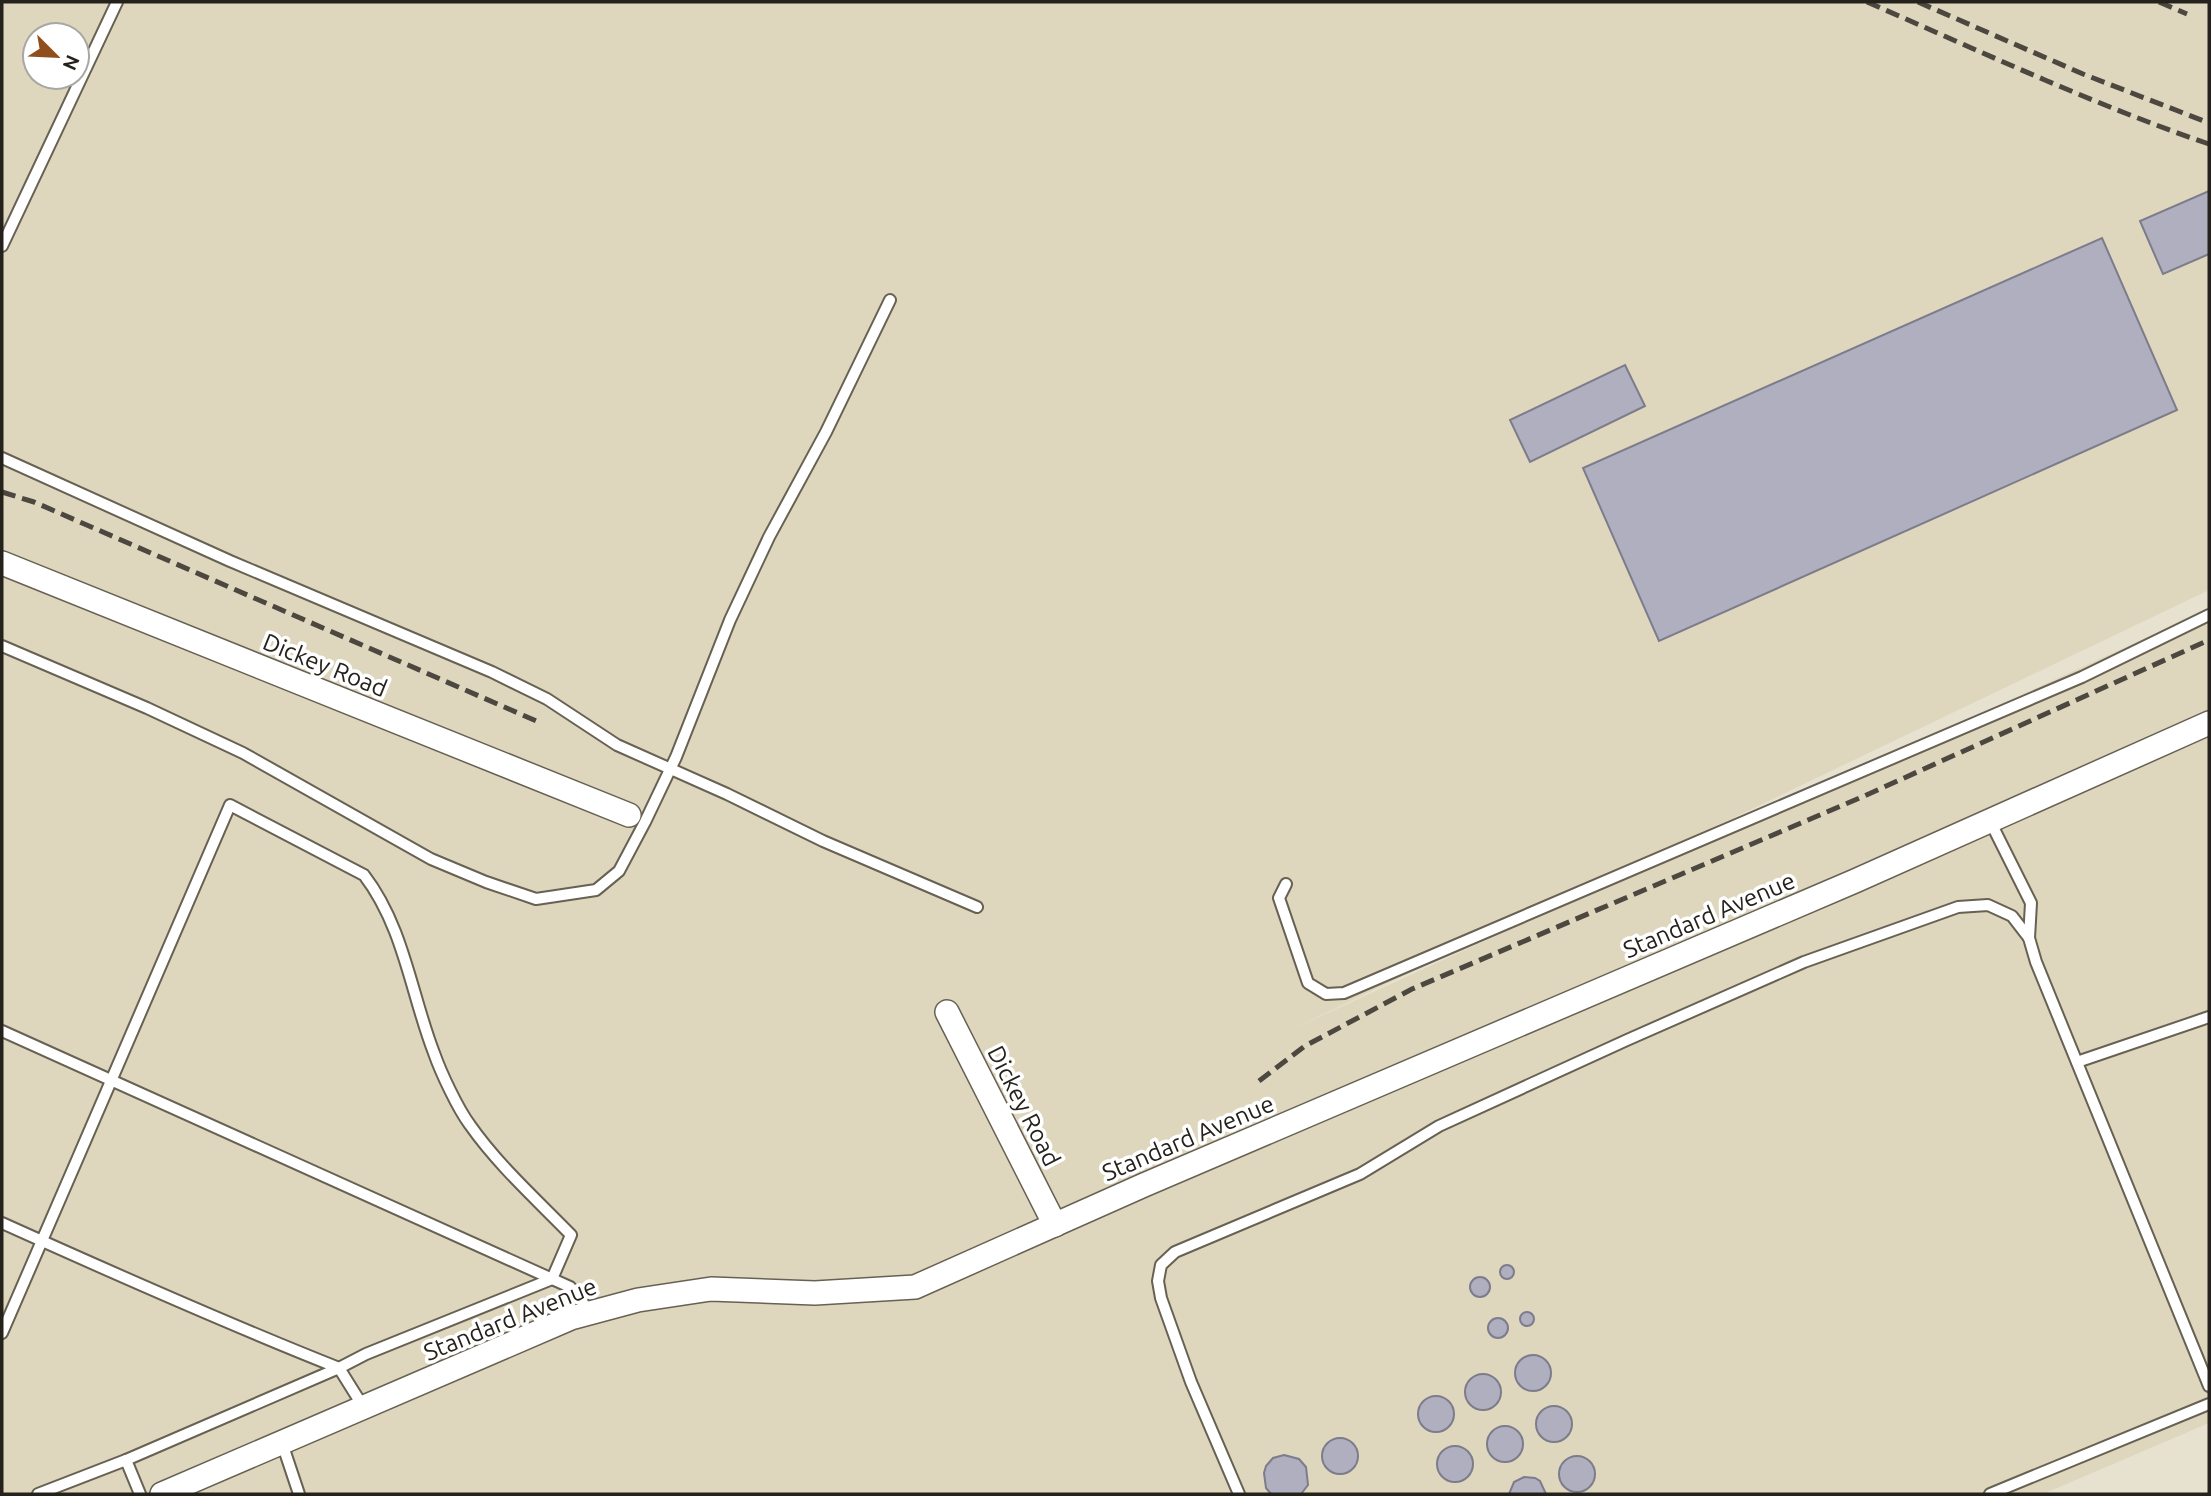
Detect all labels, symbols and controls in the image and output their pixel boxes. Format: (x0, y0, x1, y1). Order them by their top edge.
north arrow (21, 21, 91, 91)
text: N (59, 52, 84, 74)
street label: Dickey Road (259, 628, 391, 702)
street label: Standard Avenue (1619, 867, 1799, 963)
street label: Dickey Road (982, 1041, 1066, 1171)
street label: Standard Avenue (1098, 1090, 1278, 1186)
street label: Standard Avenue (420, 1272, 600, 1366)

